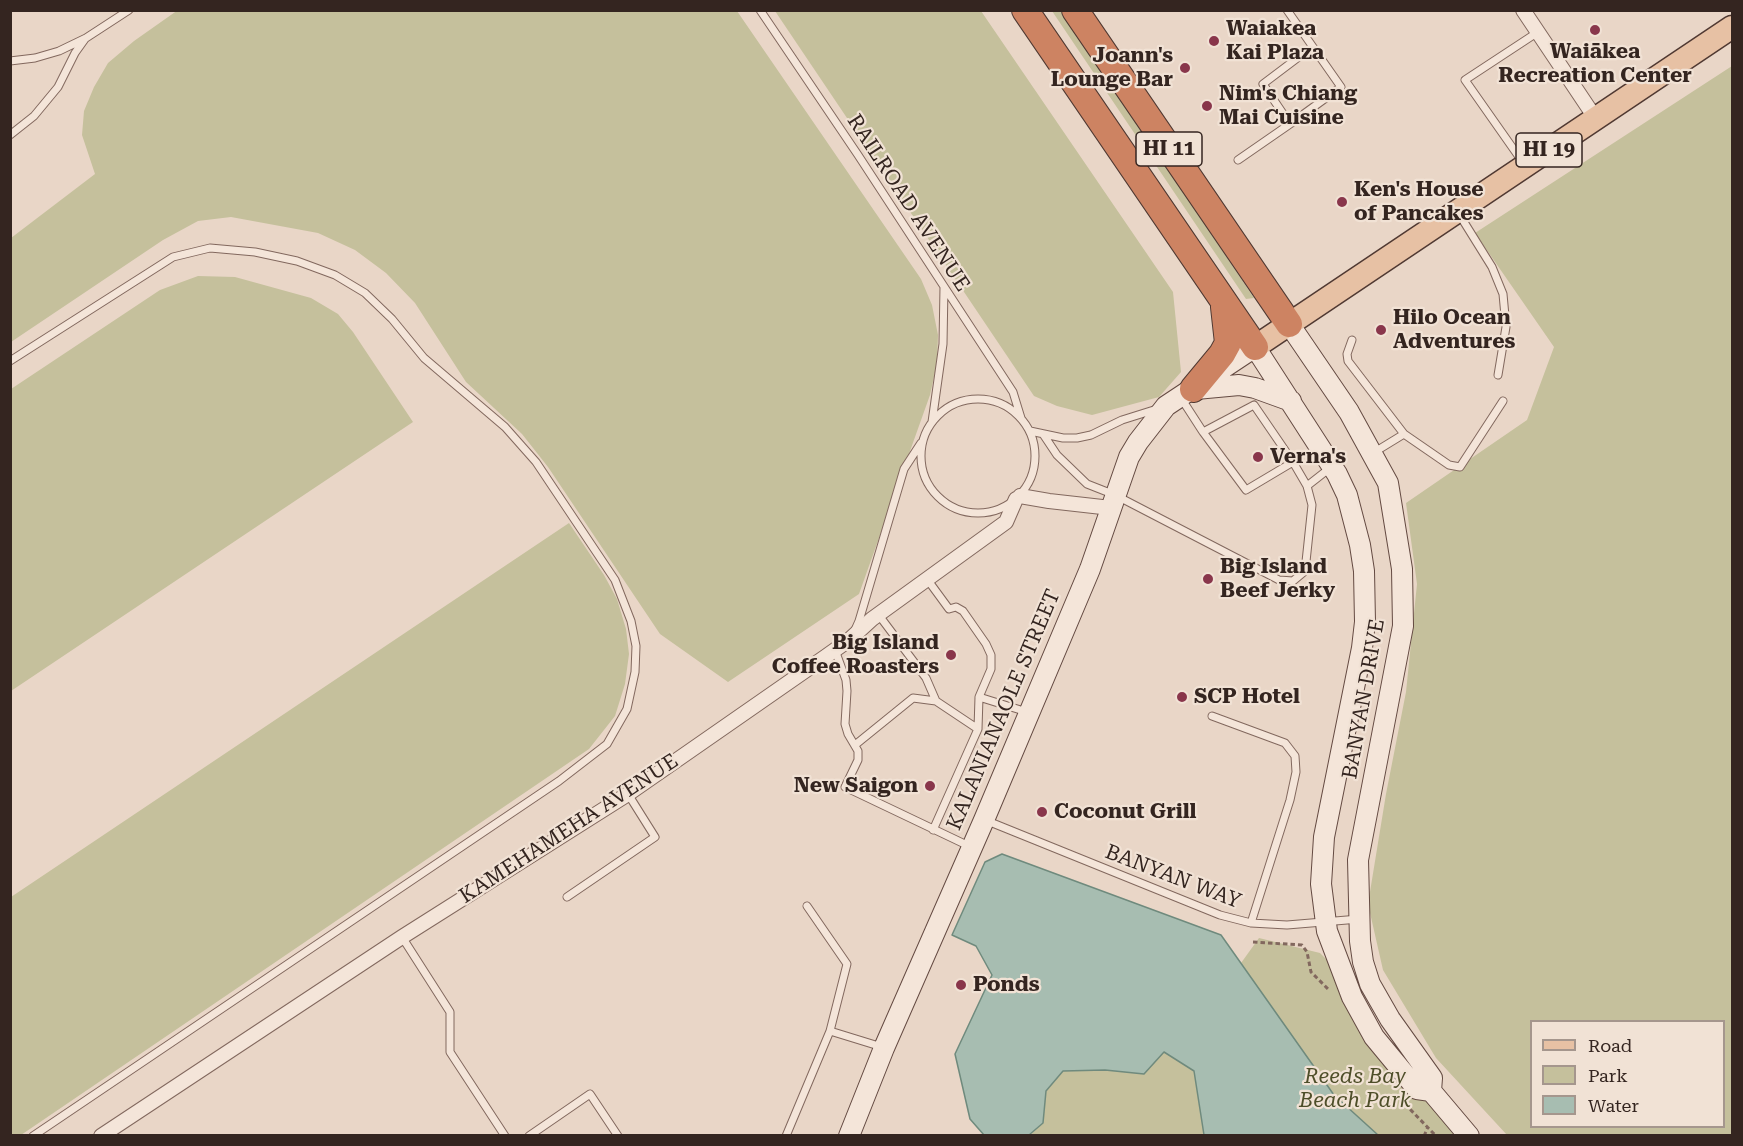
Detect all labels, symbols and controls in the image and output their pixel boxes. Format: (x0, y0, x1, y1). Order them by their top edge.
place label: Waiakea Kai Plaza (1226, 16, 1324, 66)
marker: Waiākea Recreation Center (1588, 23, 1602, 37)
marker: Waiakea Kai Plaza (1207, 34, 1221, 48)
place label: Waiākea Recreation Center (1498, 39, 1692, 89)
place label: Joann's Lounge Bar (1051, 43, 1173, 93)
marker: Joann's Lounge Bar (1178, 61, 1192, 75)
place label: Nim's Chiang Mai Cuisine (1219, 81, 1357, 131)
marker: Nim's Chiang Mai Cuisine (1200, 99, 1214, 113)
street label: RAILROAD AVENUE (841, 110, 975, 296)
road number: HI 11 (1136, 132, 1202, 166)
road number: HI 19 (1516, 133, 1582, 167)
place label: Ken's House of Pancakes (1354, 177, 1484, 227)
marker: Ken's House of Pancakes (1335, 195, 1349, 209)
place label: Hilo Ocean Adventures (1393, 305, 1515, 355)
marker: Hilo Ocean Adventures (1374, 323, 1388, 337)
place label: Verna's (1270, 444, 1346, 470)
marker: Verna's (1251, 450, 1265, 464)
place label: Big Island Beef Jerky (1220, 554, 1335, 604)
marker: Big Island Beef Jerky (1201, 572, 1215, 586)
street label: KALANIANAOLE STREET (942, 586, 1066, 834)
street label: BANYAN DRIVE (1338, 617, 1390, 781)
place label: Big Island Coffee Roasters (772, 630, 939, 680)
marker: Big Island Coffee Roasters (944, 648, 958, 662)
place label: SCP Hotel (1194, 684, 1300, 710)
marker: SCP Hotel (1175, 690, 1189, 704)
street label: KAMEHAMEHA AVENUE (455, 749, 683, 909)
place label: New Saigon (794, 773, 918, 799)
marker: New Saigon (923, 779, 937, 793)
place label: Coconut Grill (1054, 799, 1196, 825)
marker: Coconut Grill (1035, 805, 1049, 819)
street label: BANYAN WAY (1101, 839, 1245, 915)
place label: Ponds (973, 972, 1040, 998)
marker: Ponds (954, 978, 968, 992)
legend (1530, 1020, 1725, 1128)
text: Road (1588, 1035, 1632, 1056)
park label: Reeds Bay Beach Park (1299, 1064, 1411, 1114)
text: Park (1588, 1065, 1628, 1086)
text: Water (1588, 1095, 1639, 1116)

